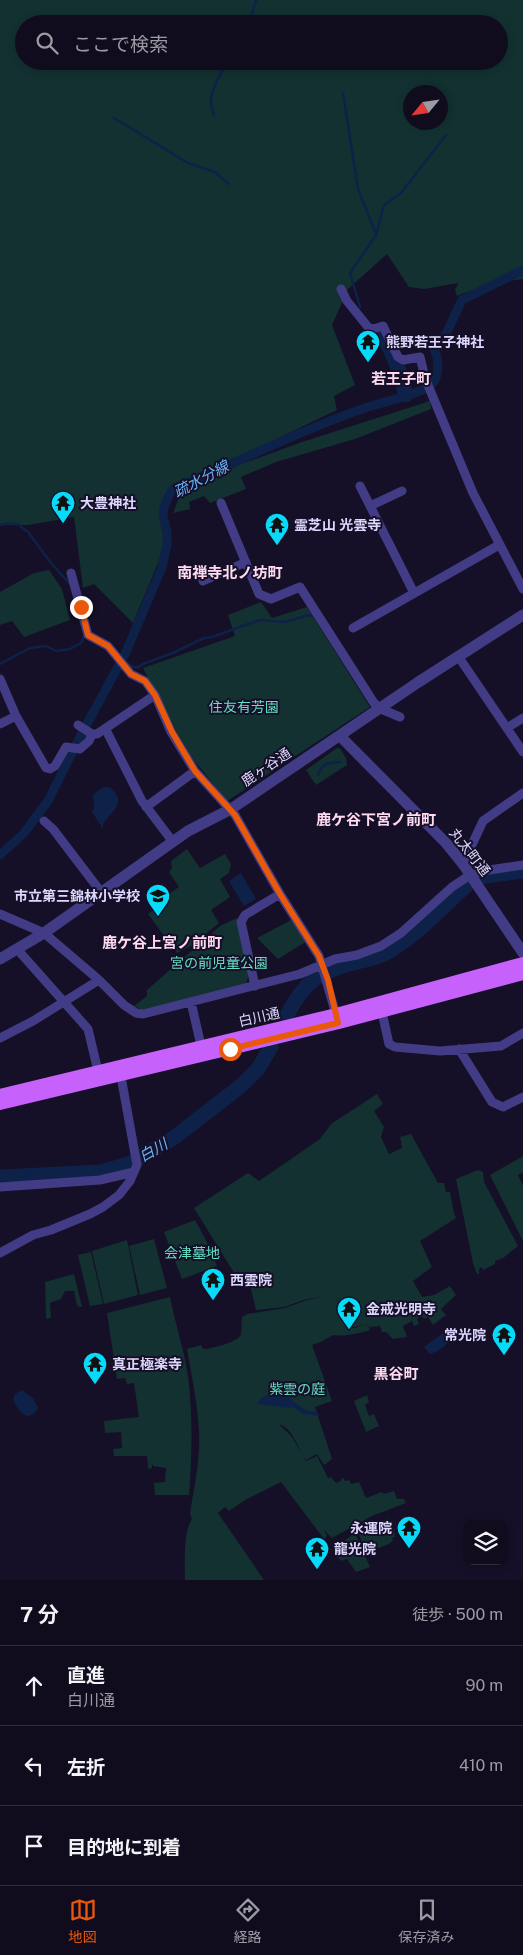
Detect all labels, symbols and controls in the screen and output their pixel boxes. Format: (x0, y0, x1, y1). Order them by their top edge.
search box (15, 15, 508, 70)
icon: search (33, 29, 61, 57)
text: ここで検索 (73, 33, 168, 55)
north arrow (403, 85, 448, 130)
temple icon: 熊野若王子神社 (355, 329, 381, 363)
place label: 熊野若王子神社 (386, 334, 484, 350)
district label: 若王子町 (371, 370, 431, 387)
water label: 疏水分線 (171, 456, 233, 501)
temple icon: 大豊神社 (50, 490, 76, 524)
place label: 大豊神社 (80, 495, 136, 511)
temple icon: 霊芝山 光雲寺 (264, 512, 290, 546)
place label: 霊芝山 光雲寺 (294, 517, 381, 533)
district label: 南禅寺北ノ坊町 (177, 564, 283, 581)
route end (70, 596, 93, 619)
park label: 住友有芳園 (209, 699, 279, 715)
street label: 鹿ヶ谷通 (238, 745, 294, 789)
district label: 鹿ケ谷下宮ノ前町 (316, 811, 436, 828)
street label: 丸太町通 (446, 825, 494, 879)
school or university icon: 市立第三錦林小学校 (145, 883, 171, 917)
place label: 市立第三錦林小学校 (14, 888, 140, 904)
district label: 鹿ケ谷上宮ノ前町 (102, 934, 222, 951)
park label: 宮の前児童公園 (170, 955, 268, 971)
street label: 白川通 (237, 1004, 281, 1030)
route start (219, 1038, 242, 1061)
water label: 白川 (136, 1134, 172, 1165)
park label: 会津墓地 (164, 1245, 220, 1261)
temple icon: 西雲院 (200, 1267, 226, 1301)
place label: 西雲院 (230, 1272, 272, 1288)
temple icon: 金戒光明寺 (336, 1296, 362, 1330)
place label: 金戒光明寺 (366, 1301, 436, 1317)
temple icon: 常光院 (491, 1322, 517, 1356)
place label: 常光院 (444, 1327, 486, 1343)
temple icon: 真正極楽寺 (82, 1351, 108, 1385)
place label: 真正極楽寺 (112, 1356, 182, 1372)
district label: 黒谷町 (373, 1365, 419, 1382)
park label: 紫雲の庭 (269, 1381, 325, 1397)
temple icon: 永運院 (396, 1515, 422, 1549)
place label: 永運院 (350, 1520, 392, 1536)
map controls (463, 1520, 508, 1565)
button: layers (463, 1520, 508, 1565)
temple icon: 龍光院 (304, 1536, 330, 1570)
place label: 龍光院 (334, 1541, 376, 1557)
text: 7 分 (20, 1602, 59, 1627)
text: 徒歩 · 500 m (412, 1605, 503, 1624)
text: 直進 (67, 1664, 105, 1686)
icon: ahead (20, 1672, 48, 1700)
text: 90 m (466, 1676, 503, 1695)
text: 白川通 (67, 1691, 115, 1710)
icon: left (20, 1752, 48, 1780)
text: 左折 (67, 1756, 105, 1778)
text: 410 m (459, 1756, 503, 1775)
icon: arrive (20, 1832, 48, 1860)
text: 目的地に到着 (67, 1836, 181, 1858)
tab: 地図 (69, 1896, 97, 1946)
tab: 経路 (234, 1896, 262, 1946)
tab: 保存済み (399, 1896, 455, 1946)

